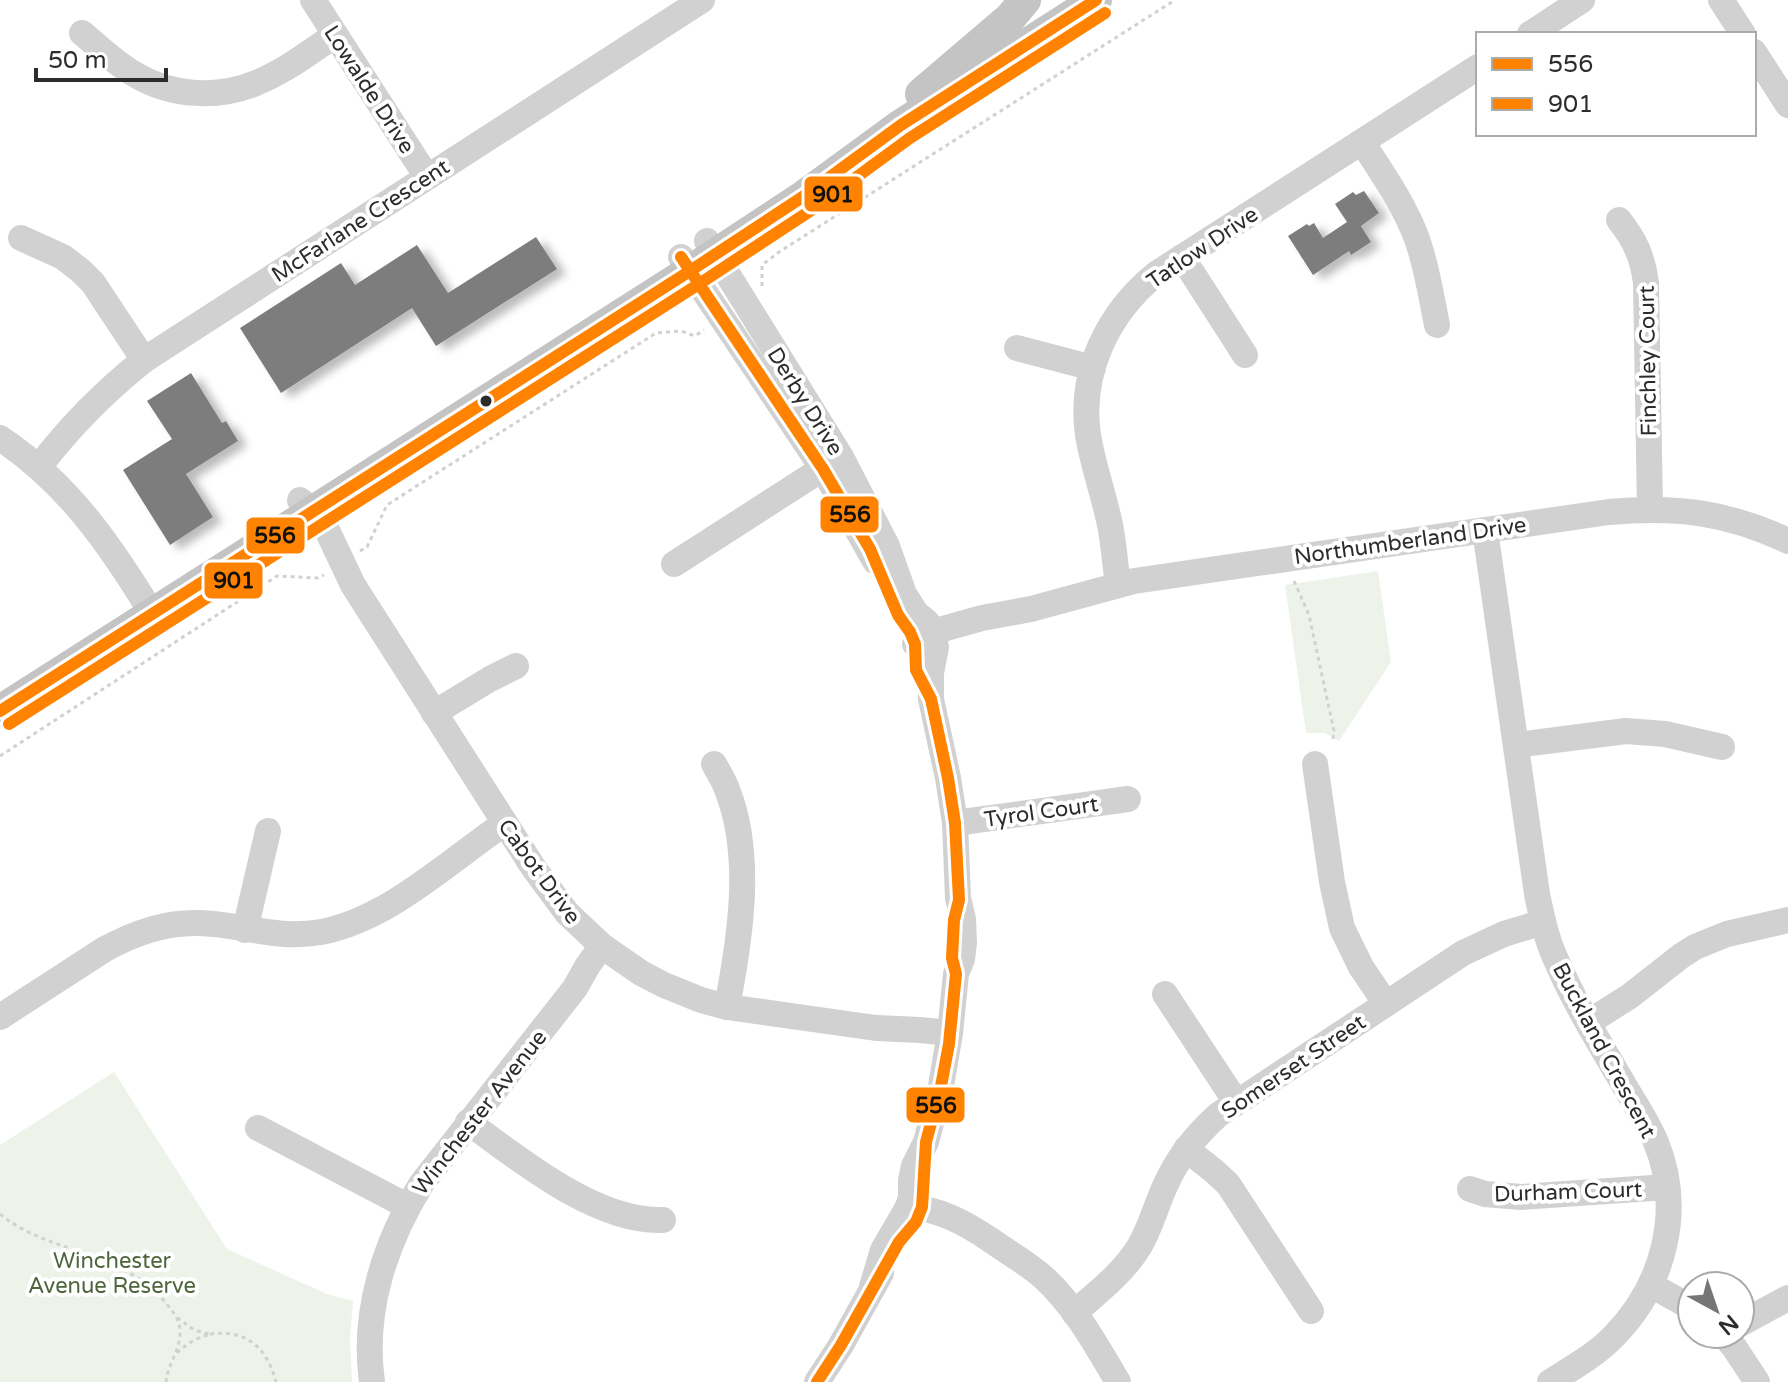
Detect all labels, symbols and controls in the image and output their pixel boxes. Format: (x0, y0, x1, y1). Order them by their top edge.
street label: Lowalde Drive (318, 21, 420, 158)
scale bar (36, 32, 166, 82)
legend (1476, 32, 1756, 136)
text: 50 m (48, 46, 106, 75)
text: 556 (1548, 50, 1593, 79)
text: 901 (1548, 90, 1593, 119)
street label: McFarlane Crescent (267, 154, 454, 288)
line badge: 901 (803, 175, 864, 213)
text: 901 (812, 182, 854, 208)
street label: Tatlow Drive (1142, 201, 1263, 294)
street label: Finchley Court (1634, 285, 1662, 437)
street label: Derby Drive (762, 343, 849, 460)
unlabelled marker (478, 393, 494, 409)
line badge: 556 (819, 495, 880, 534)
text: 556 (829, 502, 871, 528)
street label: Northumberland Drive (1292, 512, 1528, 570)
line badge: 556 (245, 516, 306, 555)
text: 556 (254, 523, 296, 549)
line badge: 901 (203, 561, 264, 600)
text: 901 (213, 568, 255, 594)
street label: Tyrol Court (982, 791, 1100, 833)
street label: Cabot Drive (492, 814, 586, 929)
street label: Buckland Crescent (1547, 958, 1661, 1143)
street label: Somerset Street (1217, 1009, 1370, 1125)
street label: Winchester Avenue (407, 1025, 552, 1200)
line badge: 556 (905, 1086, 966, 1124)
text: 556 (915, 1093, 957, 1119)
street label: Durham Court (1493, 1176, 1643, 1208)
park label: Winchester Avenue Reserve (28, 1248, 196, 1299)
north arrow (1676, 1270, 1756, 1350)
text: N (1713, 1309, 1743, 1340)

